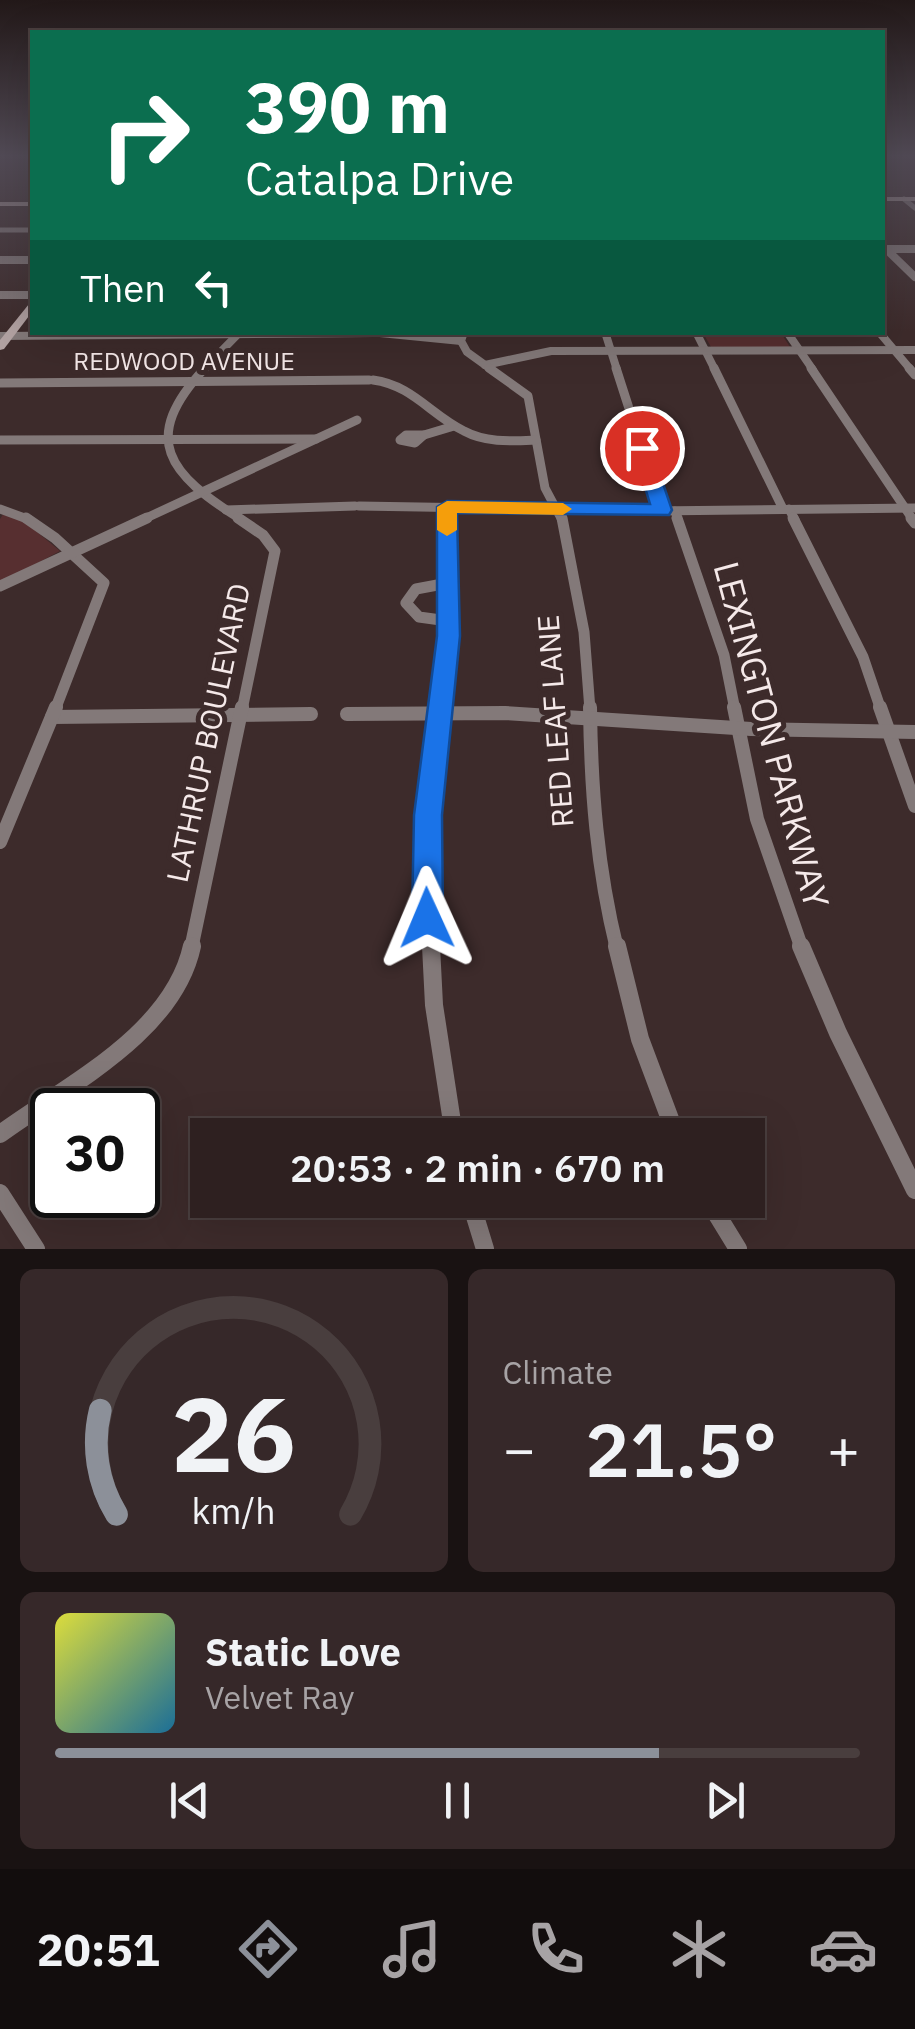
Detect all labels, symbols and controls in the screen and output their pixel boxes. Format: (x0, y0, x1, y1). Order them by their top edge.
text: 390 m (245, 61, 450, 152)
icon: right (80, 70, 210, 200)
text: Catalpa Drive (245, 149, 514, 207)
icon: left (186, 260, 241, 315)
text: Then (80, 263, 166, 312)
street label: REDWOOD AVENUE (73, 344, 295, 377)
pin (600, 406, 685, 491)
icon: arrive (615, 421, 670, 476)
street label: LEXINGTON PARKWAY (704, 556, 840, 913)
street label: LATHRUP BOULEVARD (157, 580, 258, 886)
street label: RED LEAF LANE (528, 613, 581, 829)
position arrow (375, 866, 479, 970)
speed limit sign: 30 (30, 1088, 160, 1218)
text: 20:53 · 2 min · 670 m (290, 1143, 665, 1192)
text: Climate (503, 1351, 613, 1393)
text: 26 (171, 1365, 296, 1501)
text: 21.5° (585, 1400, 778, 1498)
text: − (503, 1413, 536, 1484)
text: + (827, 1413, 860, 1484)
text: km/h (192, 1487, 276, 1534)
text: Static Love (205, 1627, 401, 1676)
text: Velvet Ray (205, 1676, 354, 1718)
icon: previous (162, 1773, 217, 1828)
icon: pause (430, 1773, 485, 1828)
icon: next (698, 1773, 753, 1828)
icon: directions (233, 1914, 303, 1984)
icon: music (377, 1914, 447, 1984)
icon: phone (521, 1914, 591, 1984)
icon: climate (664, 1914, 734, 1984)
icon: car (808, 1914, 878, 1984)
text: 20:51 (37, 1920, 160, 1978)

